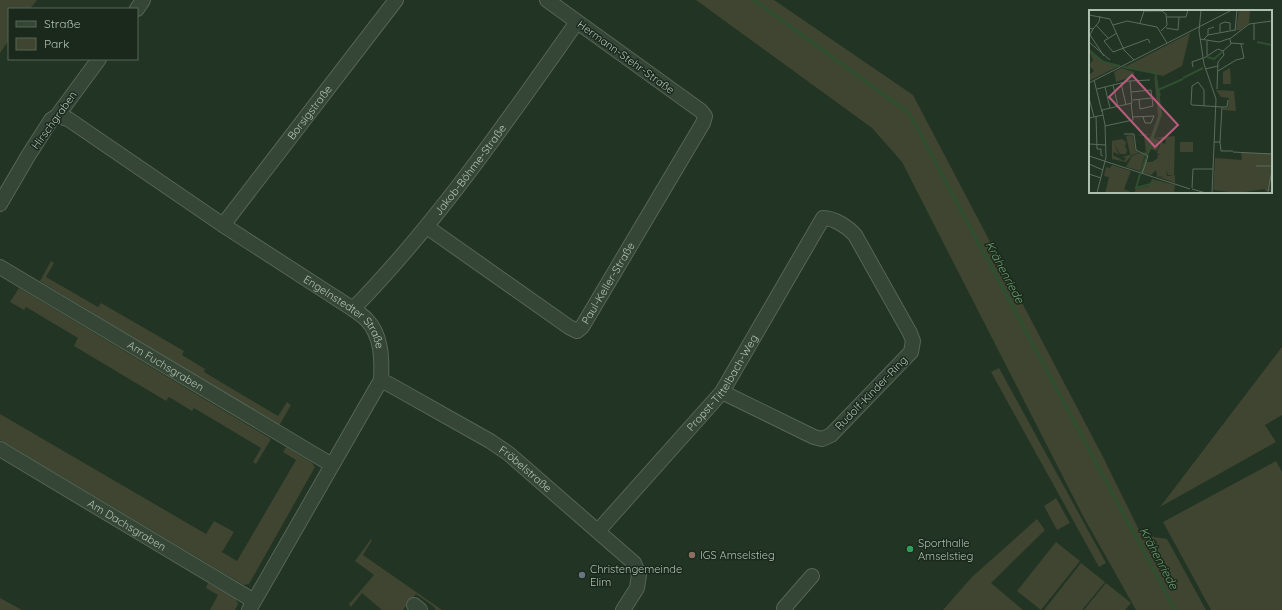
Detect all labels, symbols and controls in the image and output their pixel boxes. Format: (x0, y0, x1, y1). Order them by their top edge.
legend (8, 8, 138, 60)
inset map (1089, 10, 1272, 193)
text: Straße (44, 16, 81, 31)
street label: Hermann-Stehr-Straße (575, 17, 677, 97)
text: Park (44, 36, 69, 51)
street label: Borsigstraße (284, 82, 335, 142)
street label: Hirschgraben (28, 88, 80, 152)
street label: Jakob-Böhme-Straße (431, 122, 509, 218)
water label: Krähenriede (982, 238, 1028, 307)
street label: Paul-Keller-Straße (578, 240, 638, 327)
street label: Engelnstedter Straße (301, 272, 387, 350)
street label: Propst-Tittelbach-Weg (684, 332, 761, 434)
street label: Am Fuchsgraben (125, 338, 207, 394)
street label: Rudolf-Kinder-Ring (832, 353, 910, 433)
street label: Fröbelstraße (496, 442, 555, 495)
street label: Am Dachsgraben (85, 496, 169, 554)
water label: Krähenriede (1136, 524, 1182, 593)
place label: Sporthalle Amselstieg (918, 536, 973, 563)
marker: Sporthalle Amselstieg (905, 544, 915, 554)
place label: IGS Amselstieg (700, 548, 775, 562)
marker: IGS Amselstieg (687, 550, 697, 560)
place label: Christengemeinde Elim (590, 562, 682, 589)
marker: Christengemeinde Elim (577, 570, 587, 580)

